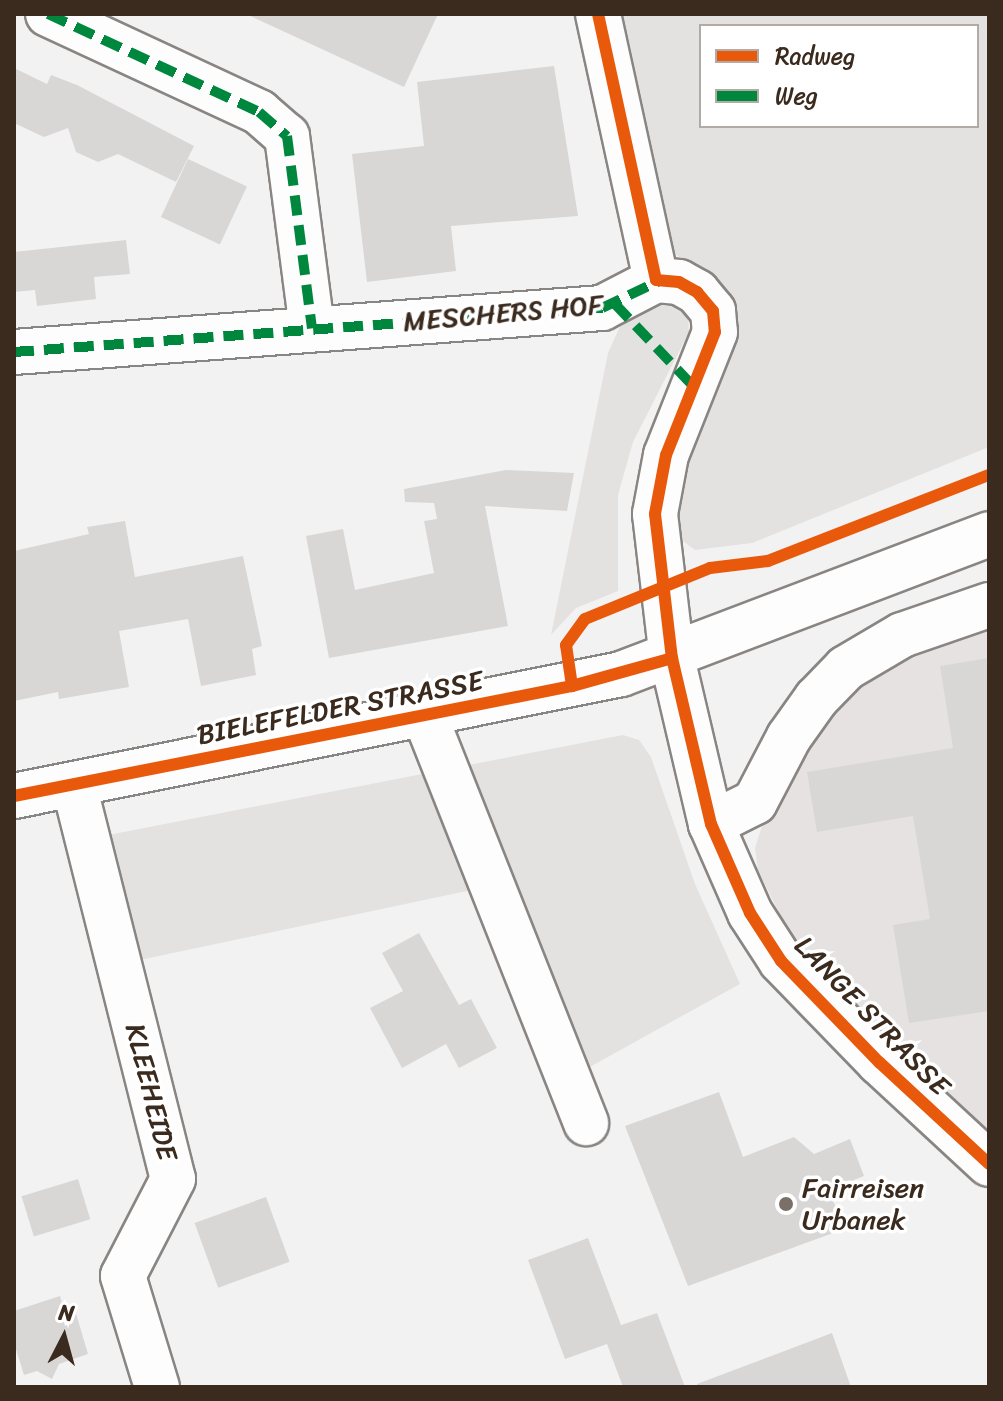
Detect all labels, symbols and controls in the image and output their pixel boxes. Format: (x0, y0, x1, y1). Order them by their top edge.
legend (699, 24, 979, 128)
text: Radweg (775, 35, 855, 77)
text: Weg (775, 75, 818, 117)
street label: MESCHERS HOF (402, 288, 604, 338)
street label: BIELEFELDER STRASSE (194, 664, 486, 752)
street label: LANGE STRASSE (787, 929, 957, 1103)
street label: KLEEHEIDE (118, 1020, 184, 1164)
place label: Fairreisen Urbanek (802, 1171, 924, 1237)
marker: Fairreisen Urbanek (777, 1195, 795, 1213)
text: N (57, 1292, 76, 1333)
north arrow (24, 1297, 104, 1377)

